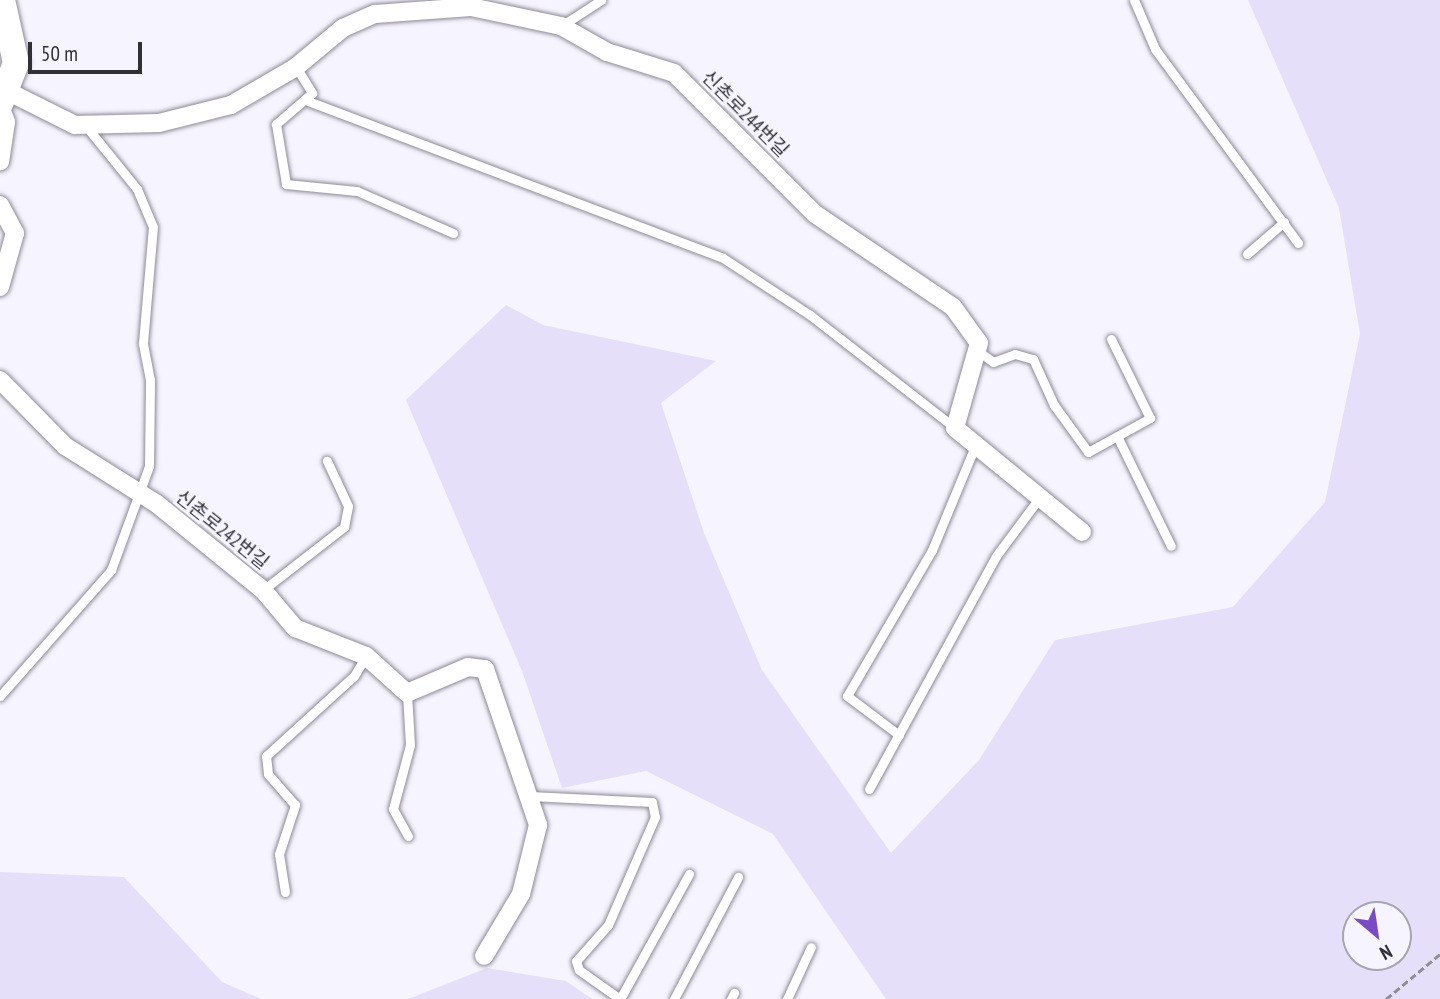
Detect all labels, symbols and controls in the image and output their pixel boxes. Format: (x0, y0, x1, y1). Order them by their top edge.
scale bar (32, 28, 145, 72)
text: 50 m (41, 40, 78, 67)
street label: 신촌로244번길 (697, 66, 793, 162)
street label: 신촌로242번길 (171, 486, 273, 574)
north arrow (1342, 901, 1412, 971)
text: N (1376, 940, 1397, 966)

